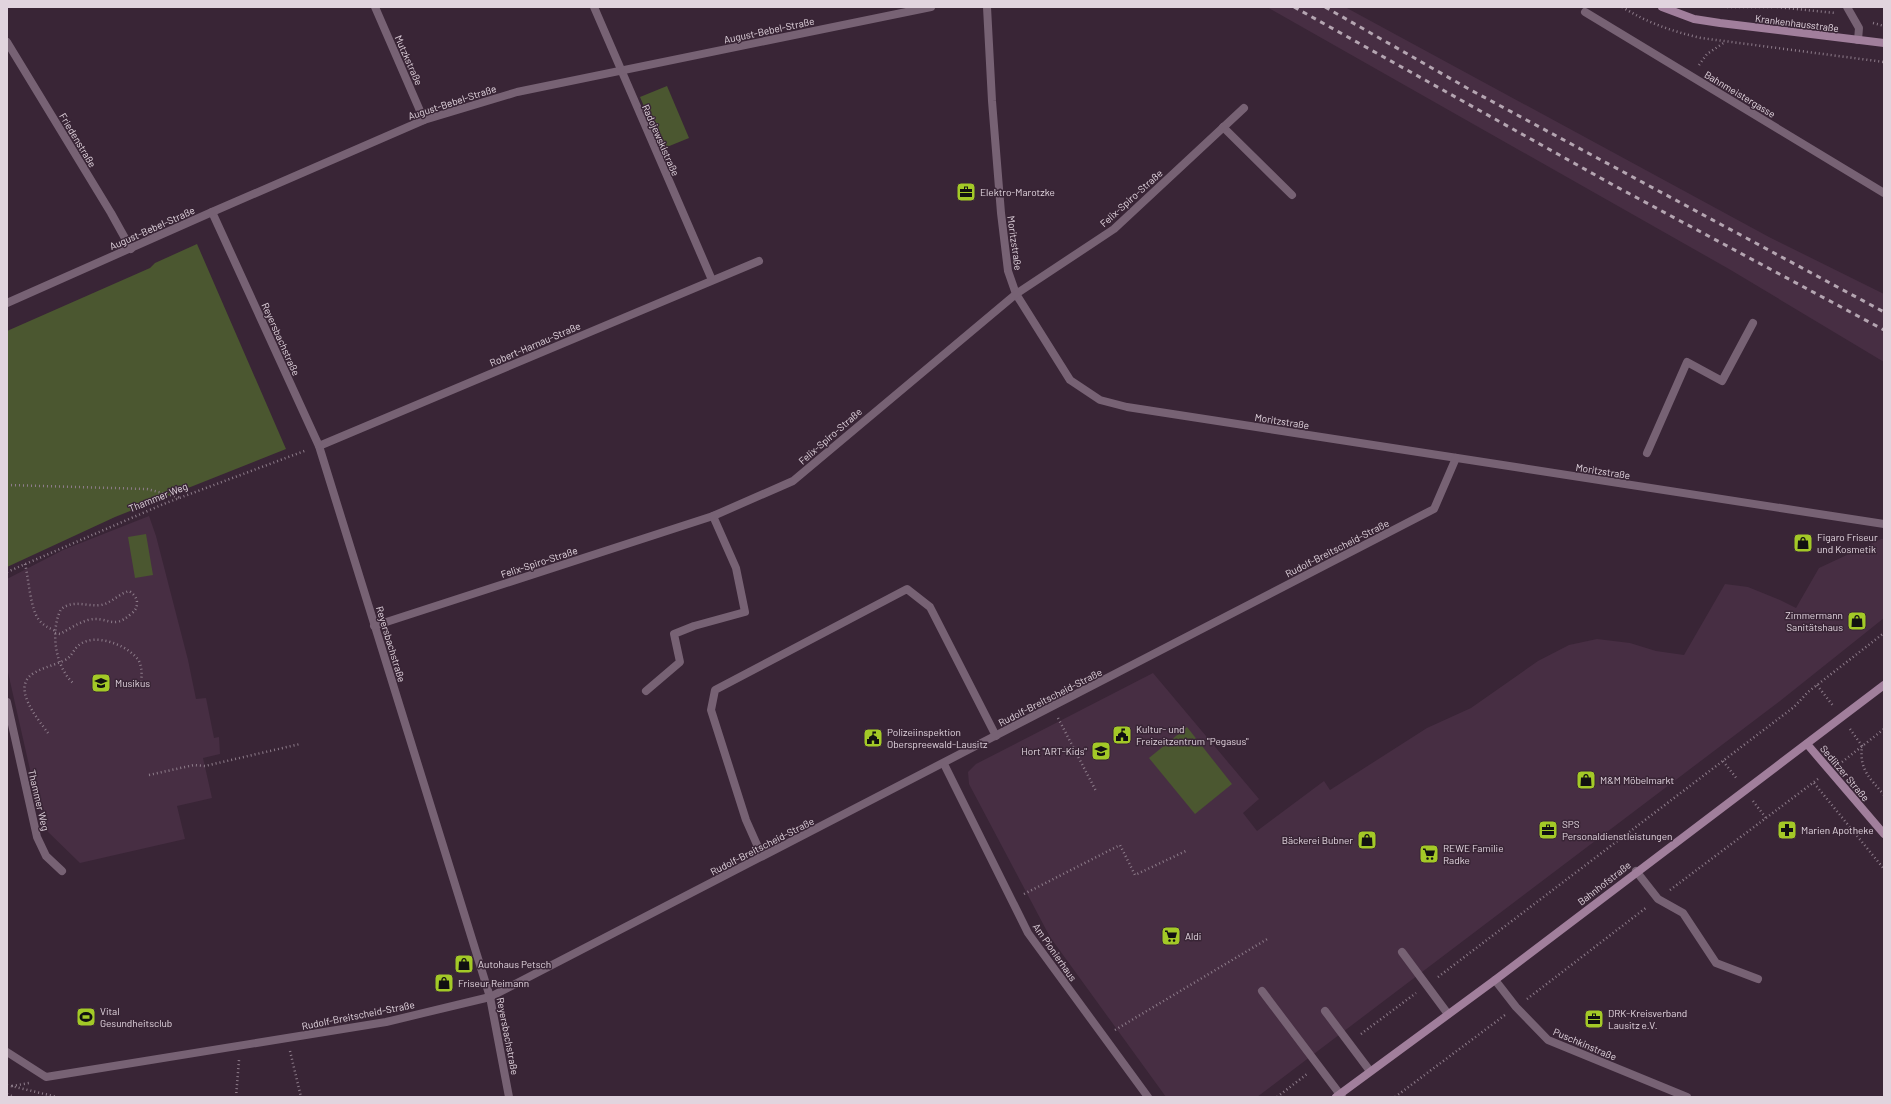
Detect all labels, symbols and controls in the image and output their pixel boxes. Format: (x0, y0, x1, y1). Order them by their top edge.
street label: Krankenhausstraße (1754, 12, 1840, 34)
street label: August-Bebel-Straße (723, 15, 815, 45)
street label: Mutzkstraße (393, 33, 425, 87)
street label: Bahnmeistergasse (1702, 68, 1778, 120)
street label: August-Bebel-Straße (406, 82, 498, 122)
street label: Radojewskistraße (640, 102, 682, 178)
street label: Friedenstraße (57, 111, 99, 169)
street label: Felix-Spiro-Straße (1097, 167, 1165, 229)
office icon: Elektro-Marotzke (955, 181, 977, 203)
place label: Elektro-Marotzke (980, 186, 1055, 198)
street label: August-Bebel-Straße (108, 204, 196, 252)
street label: Moritzstraße (1005, 215, 1025, 271)
street label: Reyersbachstraße (260, 301, 302, 377)
street label: Robert-Harnau-Straße (488, 319, 582, 369)
street label: Felix-Spiro-Straße (796, 405, 864, 467)
street label: Moritzstraße (1254, 411, 1310, 431)
street label: Moritzstraße (1575, 461, 1631, 481)
street label: Thammer Weg (127, 480, 189, 514)
street label: Rudolf-Breitscheid-Straße (1283, 517, 1391, 579)
place label: Figaro Friseur und Kosmetik (1817, 531, 1878, 555)
shop icon: Figaro Friseur und Kosmetik (1792, 532, 1814, 554)
street label: Felix-Spiro-Straße (499, 544, 579, 580)
street label: Reyersbachstraße (374, 605, 408, 683)
place label: Zimmermann Sanitätshaus (1785, 609, 1843, 633)
shop icon: Zimmermann Sanitätshaus (1846, 610, 1868, 632)
street label: Rudolf-Breitscheid-Straße (996, 666, 1104, 728)
school or university icon: Musikus (90, 672, 112, 694)
place label: Musikus (115, 677, 150, 689)
place label: Kultur- und Freizeitzentrum "Pegasus" (1136, 723, 1249, 747)
public building icon: Kultur- und Freizeitzentrum "Pegasus" (1111, 724, 1133, 746)
place label: Polizeiinspektion Oberspreewald-Lausitz (887, 726, 988, 750)
public building icon: Polizeiinspektion Oberspreewald-Lausitz (862, 727, 884, 749)
school or university icon: Hort "ART-Kids" (1090, 740, 1112, 762)
street label: Sedlitzer Straße (1818, 742, 1872, 804)
place label: Hort "ART-Kids" (1021, 745, 1087, 757)
street label: Thammer Weg (26, 768, 52, 832)
shop icon: M&M Möbelmarkt (1575, 769, 1597, 791)
place label: M&M Möbelmarkt (1600, 774, 1674, 786)
street label: Rudolf-Breitscheid-Straße (708, 815, 816, 877)
place label: SPS Personaldienstleistungen (1562, 818, 1672, 842)
office icon: SPS Personaldienstleistungen (1537, 819, 1559, 841)
pharmacy icon: Marien Apotheke (1776, 819, 1798, 841)
place label: Marien Apotheke (1801, 824, 1874, 836)
shop icon: Bäckerei Bubner (1356, 829, 1378, 851)
place label: Bäckerei Bubner (1282, 834, 1353, 846)
place label: REWE Familie Radke (1443, 842, 1503, 866)
supermarket icon: REWE Familie Radke (1418, 843, 1440, 865)
street label: Bahnhofstraße (1575, 858, 1633, 908)
street label: Am Pionierhaus (1031, 921, 1079, 983)
supermarket icon: Aldi (1160, 925, 1182, 947)
place label: Aldi (1185, 930, 1201, 942)
shop icon: Autohaus Petsch (453, 953, 475, 975)
place label: Autohaus Petsch (478, 958, 551, 970)
shop icon: Friseur Reimann (433, 972, 455, 994)
place label: Friseur Reimann (458, 977, 529, 989)
street label: Reyersbachstraße (495, 996, 521, 1076)
street label: Rudolf-Breitscheid-Straße (300, 998, 416, 1032)
place label: Vital Gesundheitsclub (100, 1005, 172, 1029)
sports icon: Vital Gesundheitsclub (75, 1006, 97, 1028)
place label: DRK-Kreisverband Lausitz e.V. (1608, 1007, 1687, 1031)
office icon: DRK-Kreisverband Lausitz e.V. (1583, 1008, 1605, 1030)
street label: Puschkinstraße (1551, 1025, 1619, 1063)

